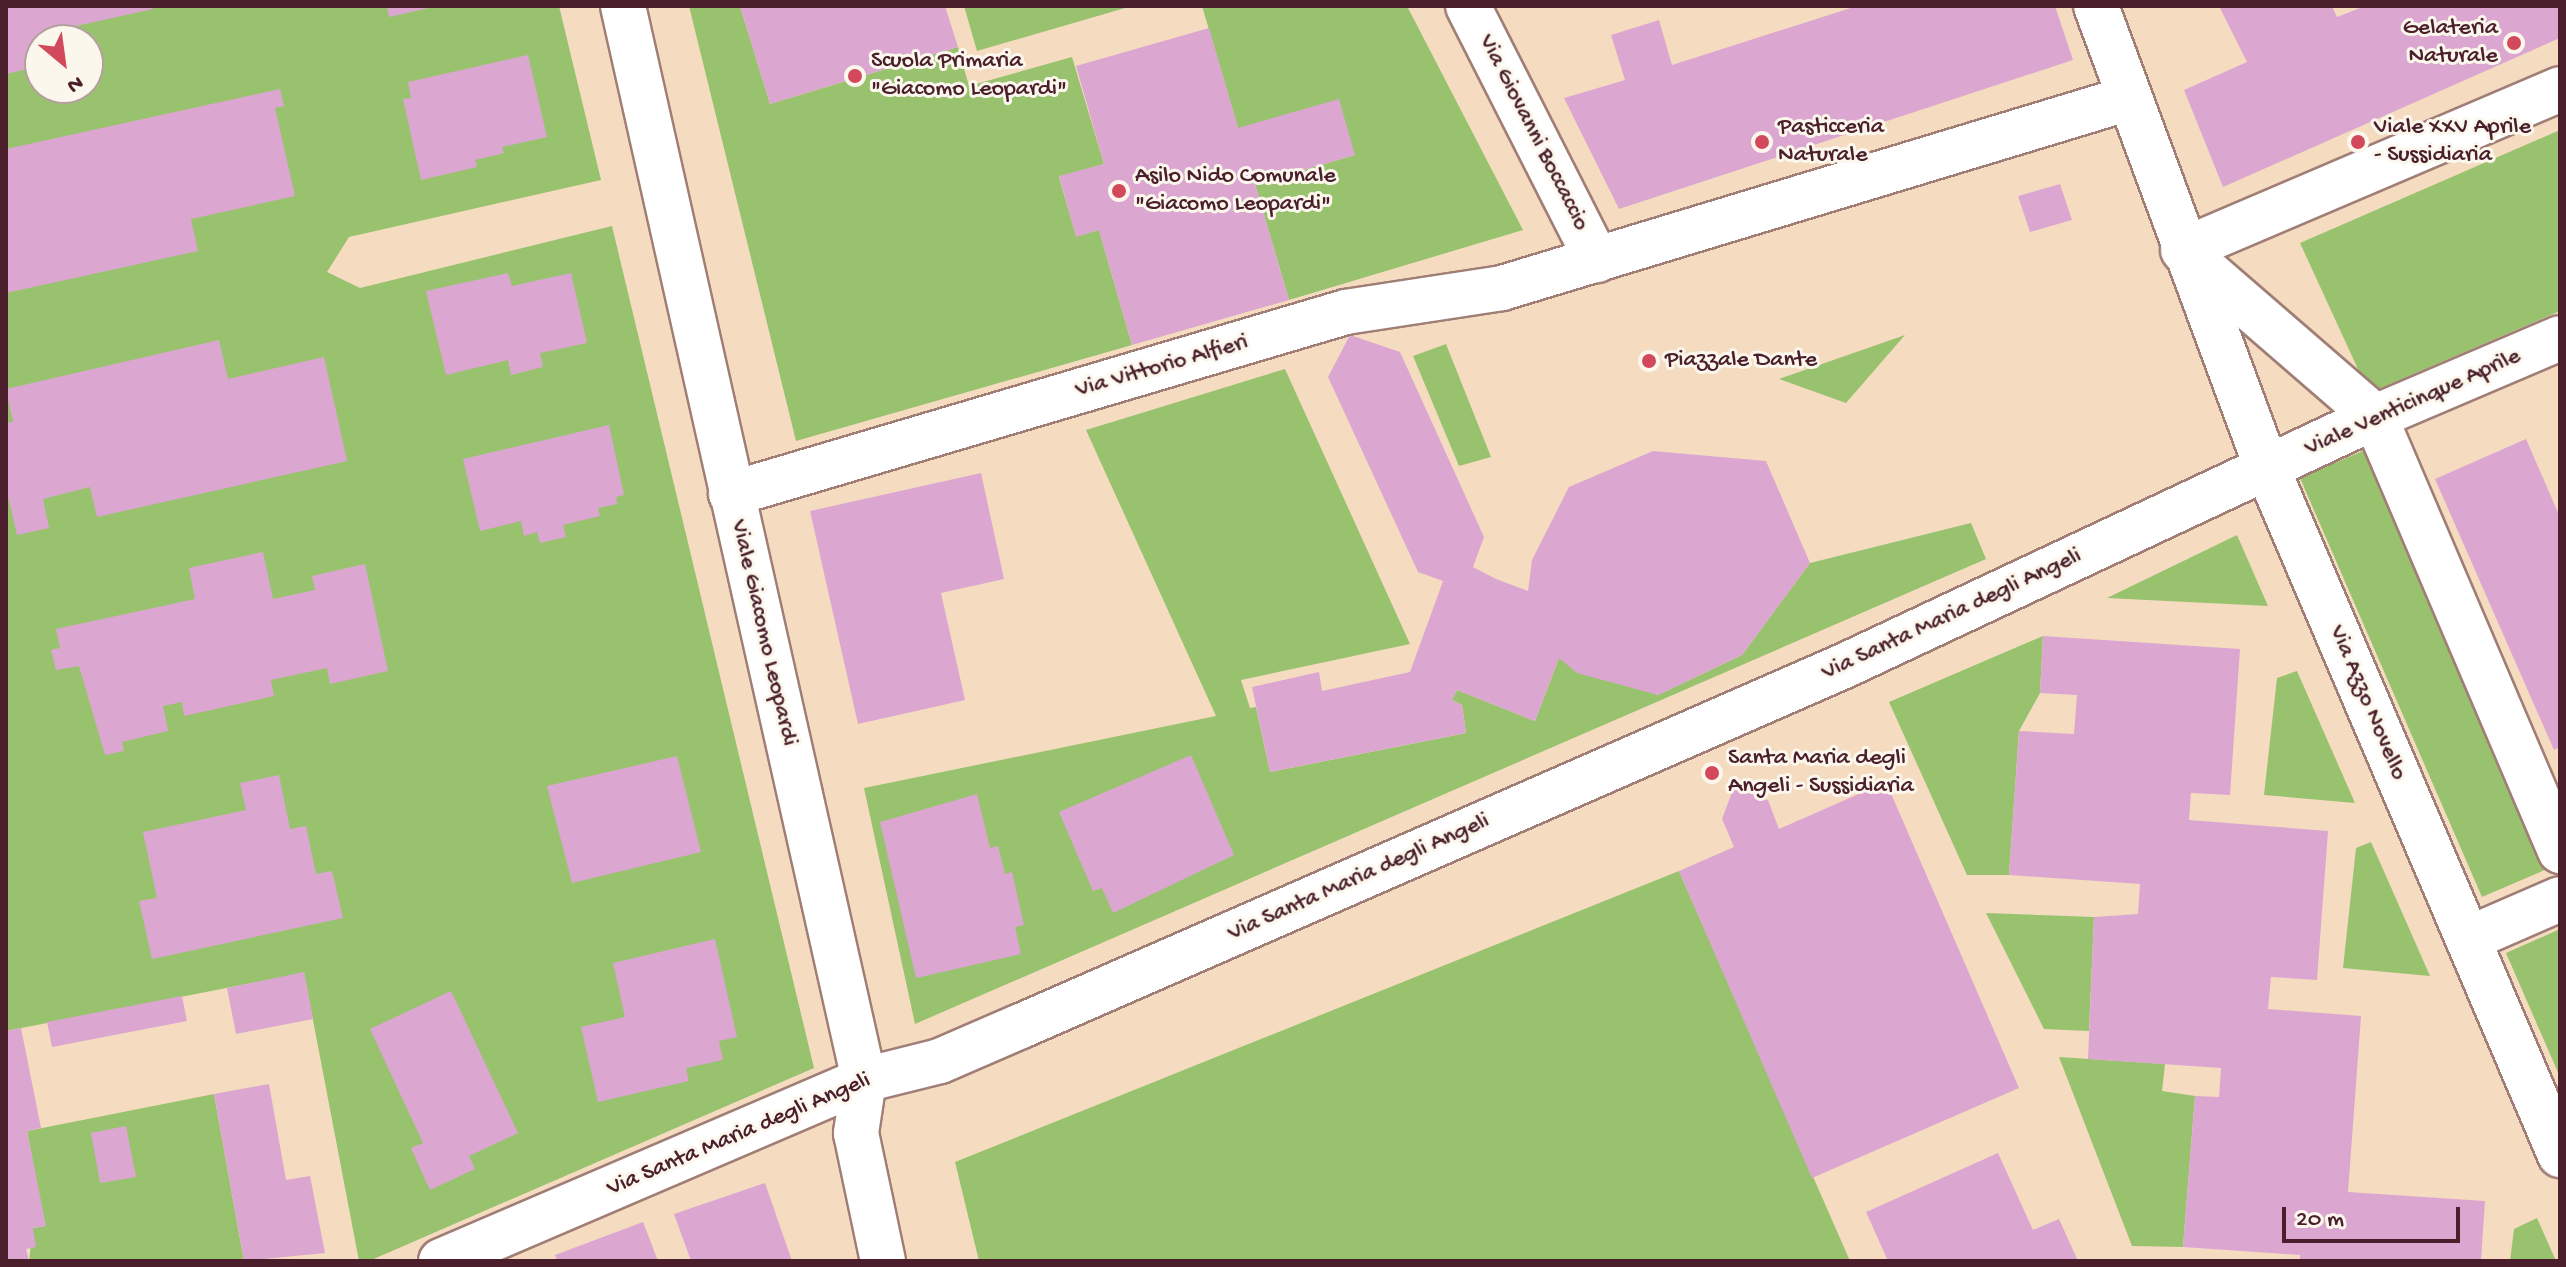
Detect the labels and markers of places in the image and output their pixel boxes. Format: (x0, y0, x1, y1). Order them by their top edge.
place label: Gelateria Naturale (2403, 15, 2498, 71)
marker: Gelateria Naturale (2505, 34, 2523, 52)
place label: Scuola Primaria "Giacomo Leopardi" (871, 48, 1067, 104)
marker: Scuola Primaria "Giacomo Leopardi" (846, 67, 864, 85)
place label: Pasticceria Naturale (1778, 114, 1884, 170)
place label: Viale XXV Aprile - Sussidiaria (2374, 114, 2531, 170)
marker: Pasticceria Naturale (1753, 133, 1771, 151)
marker: Viale XXV Aprile - Sussidiaria (2349, 133, 2367, 151)
place label: Asilo Nido Comunale "Giacomo Leopardi" (1135, 163, 1336, 219)
marker: Asilo Nido Comunale "Giacomo Leopardi" (1110, 182, 1128, 200)
place label: Piazzale Dante (1665, 347, 1817, 375)
marker: Piazzale Dante (1640, 352, 1658, 370)
place label: Santa Maria degli Angeli - Sussidiaria (1728, 745, 1914, 801)
marker: Santa Maria degli Angeli - Sussidiaria (1703, 764, 1721, 782)

